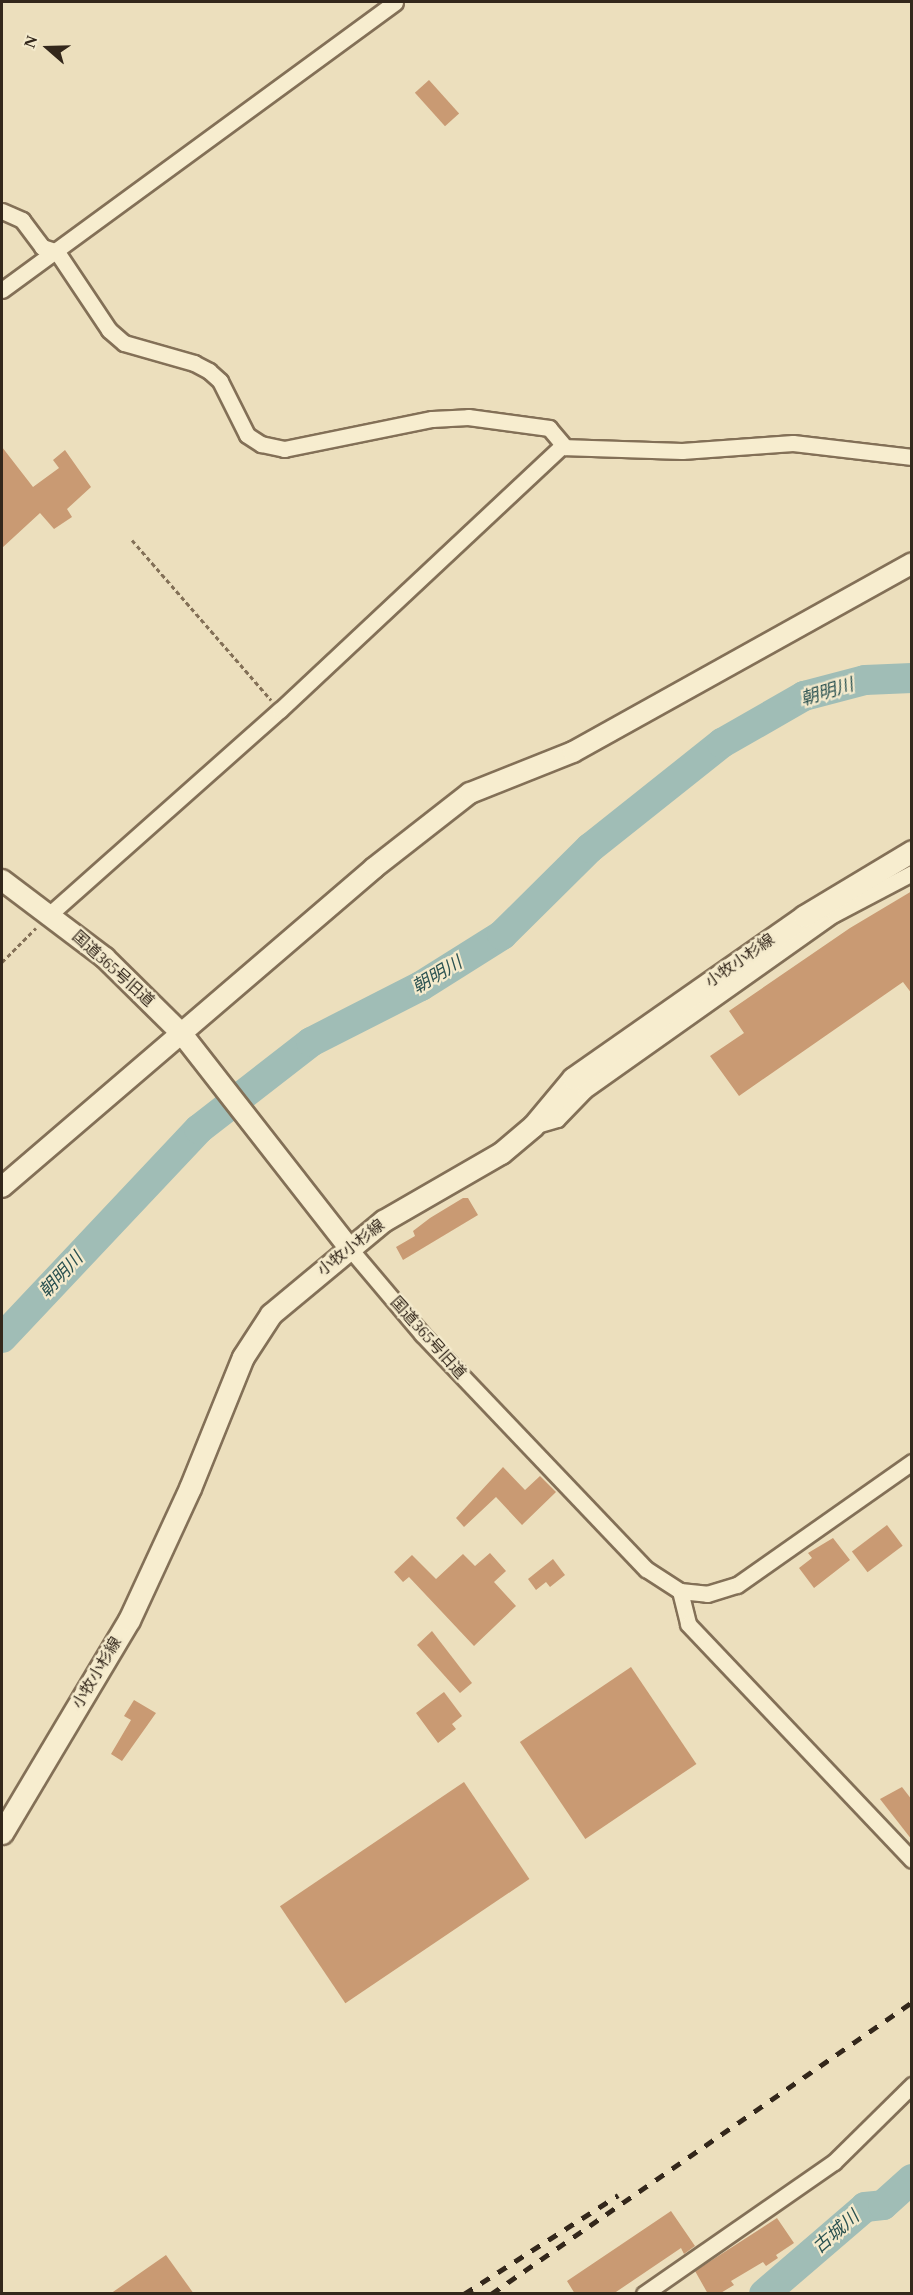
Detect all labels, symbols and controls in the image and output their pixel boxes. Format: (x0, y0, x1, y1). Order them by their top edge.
north arrow (18, 18, 78, 78)
text: N (21, 33, 41, 50)
water label: 朝明川 (798, 674, 856, 710)
street label: 国道365号旧道 (68, 927, 158, 1011)
street label: 小牧小杉線 (702, 930, 778, 992)
water label: 朝明川 (408, 952, 466, 998)
street label: 小牧小杉線 (314, 1216, 388, 1280)
water label: 朝明川 (35, 1248, 87, 1302)
street label: 国道365号旧道 (386, 1293, 470, 1383)
street label: 小牧小杉線 (68, 1634, 126, 1712)
water label: 古城川 (809, 2206, 863, 2258)

